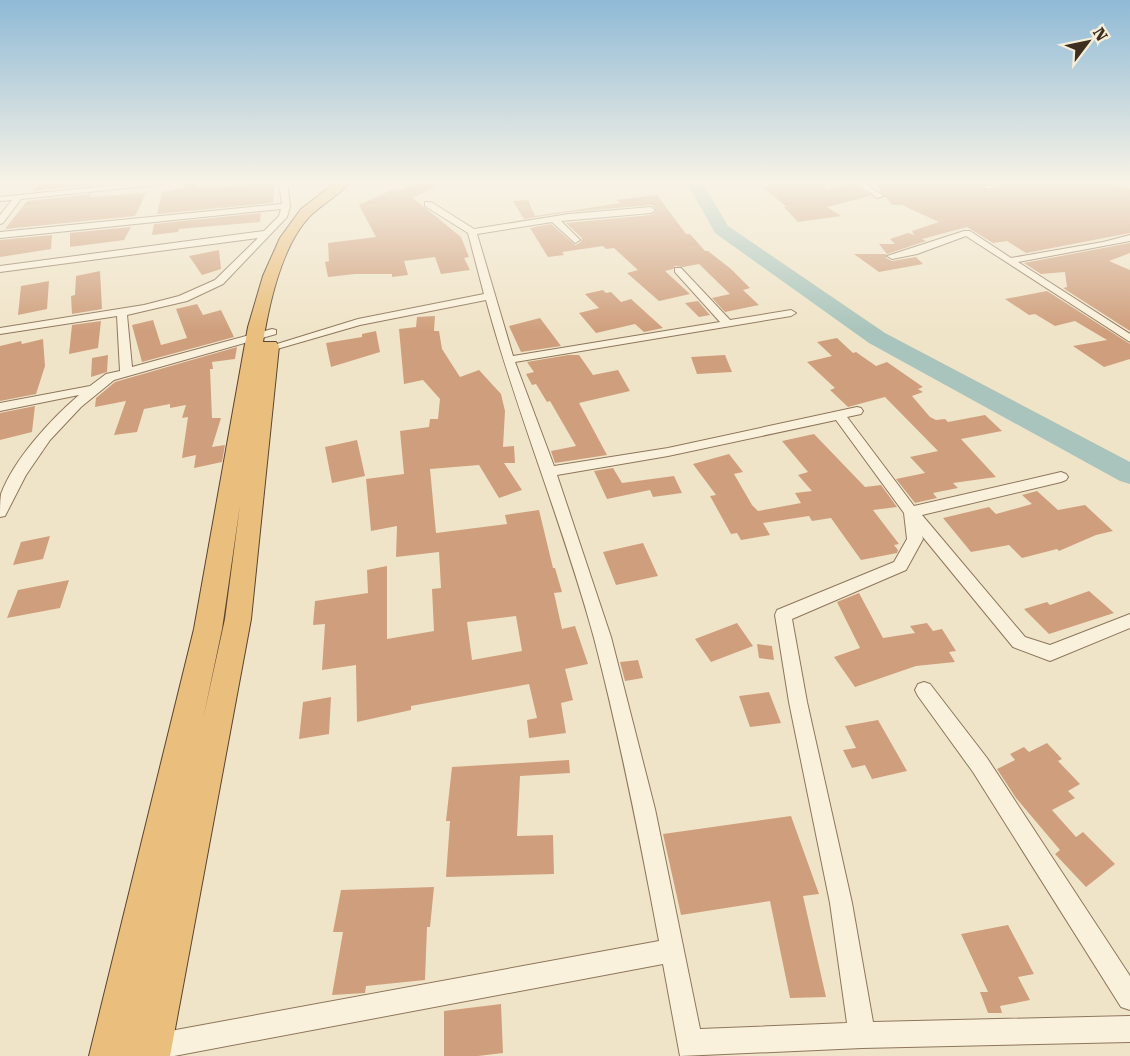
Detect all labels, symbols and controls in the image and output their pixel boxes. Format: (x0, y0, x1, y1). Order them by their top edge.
north arrow (1058, 12, 1118, 72)
text: N (1089, 24, 1112, 45)

